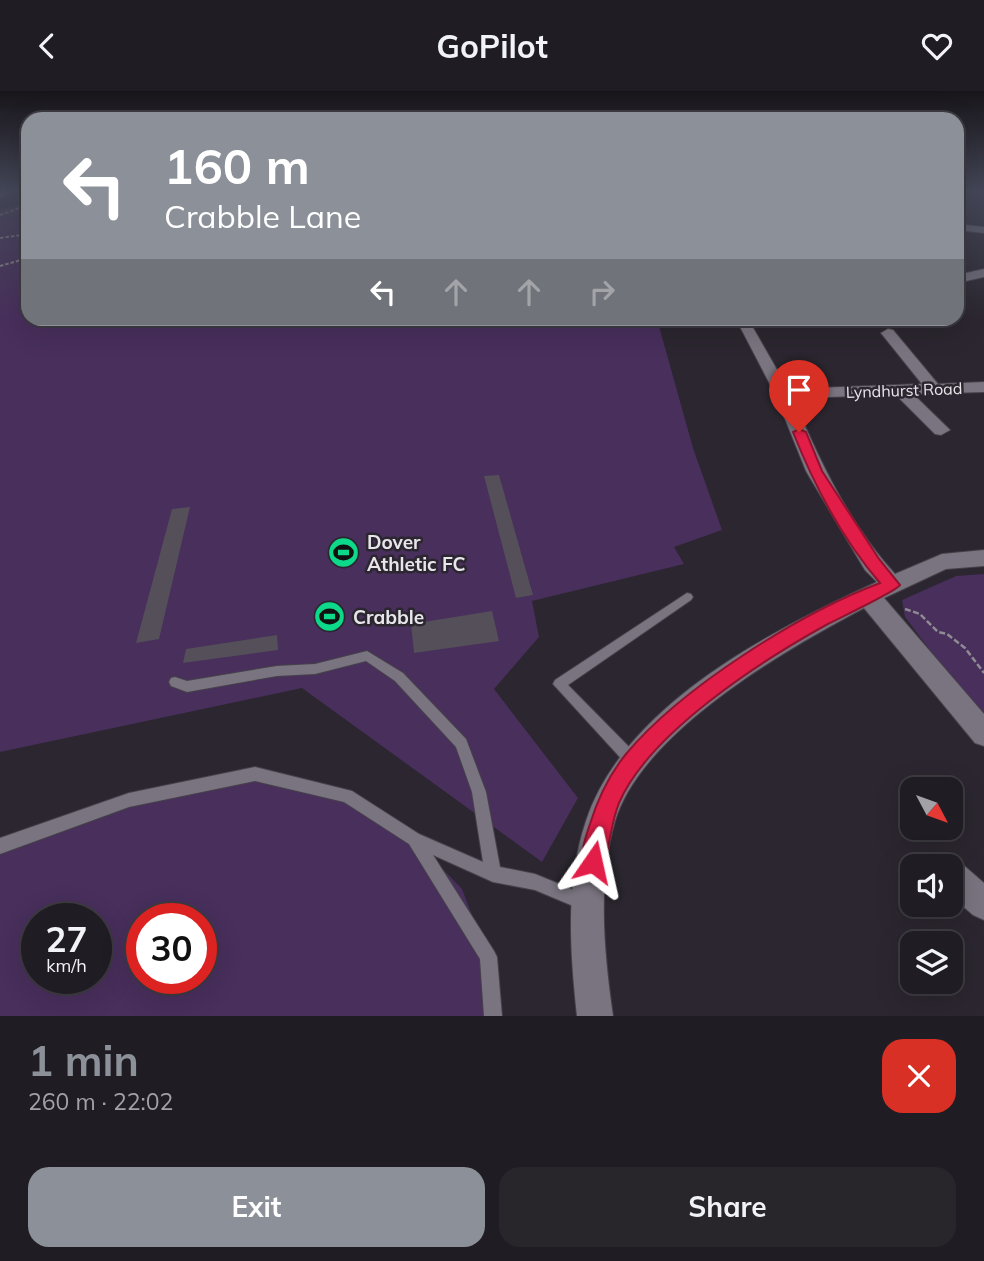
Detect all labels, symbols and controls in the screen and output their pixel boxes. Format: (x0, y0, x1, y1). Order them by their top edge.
text: GoPilot (436, 26, 548, 66)
icon: back (28, 27, 66, 65)
icon: heart (918, 27, 956, 65)
text: 160 m (164, 135, 310, 196)
icon: left (49, 140, 140, 231)
text: Crabble Lane (164, 196, 361, 236)
icon: left (364, 273, 402, 311)
icon: ahead (437, 273, 475, 311)
icon: ahead (510, 273, 548, 311)
icon: right (583, 273, 621, 311)
pin (769, 360, 829, 432)
icon: arrive (780, 371, 818, 409)
street label: Lyndhurst Road (845, 378, 963, 402)
place label: Dover Athletic FC (367, 530, 466, 576)
sports icon: Dover Athletic FC (327, 536, 361, 570)
sports icon: Crabble (313, 600, 347, 634)
place label: Crabble (353, 605, 424, 629)
north arrow (900, 777, 962, 840)
map controls (900, 777, 963, 994)
position arrow (556, 825, 630, 899)
button: sound (900, 854, 963, 917)
speed limit sign: 30 (126, 903, 217, 994)
text: 27 (45, 917, 88, 961)
button: layers (900, 931, 963, 994)
text: km/h (46, 954, 87, 977)
text: 1 min (28, 1034, 139, 1087)
button: close (882, 1039, 956, 1113)
text: 260 m · 22:02 (28, 1087, 173, 1116)
button: Exit (28, 1167, 485, 1247)
button: Share (499, 1167, 956, 1247)

